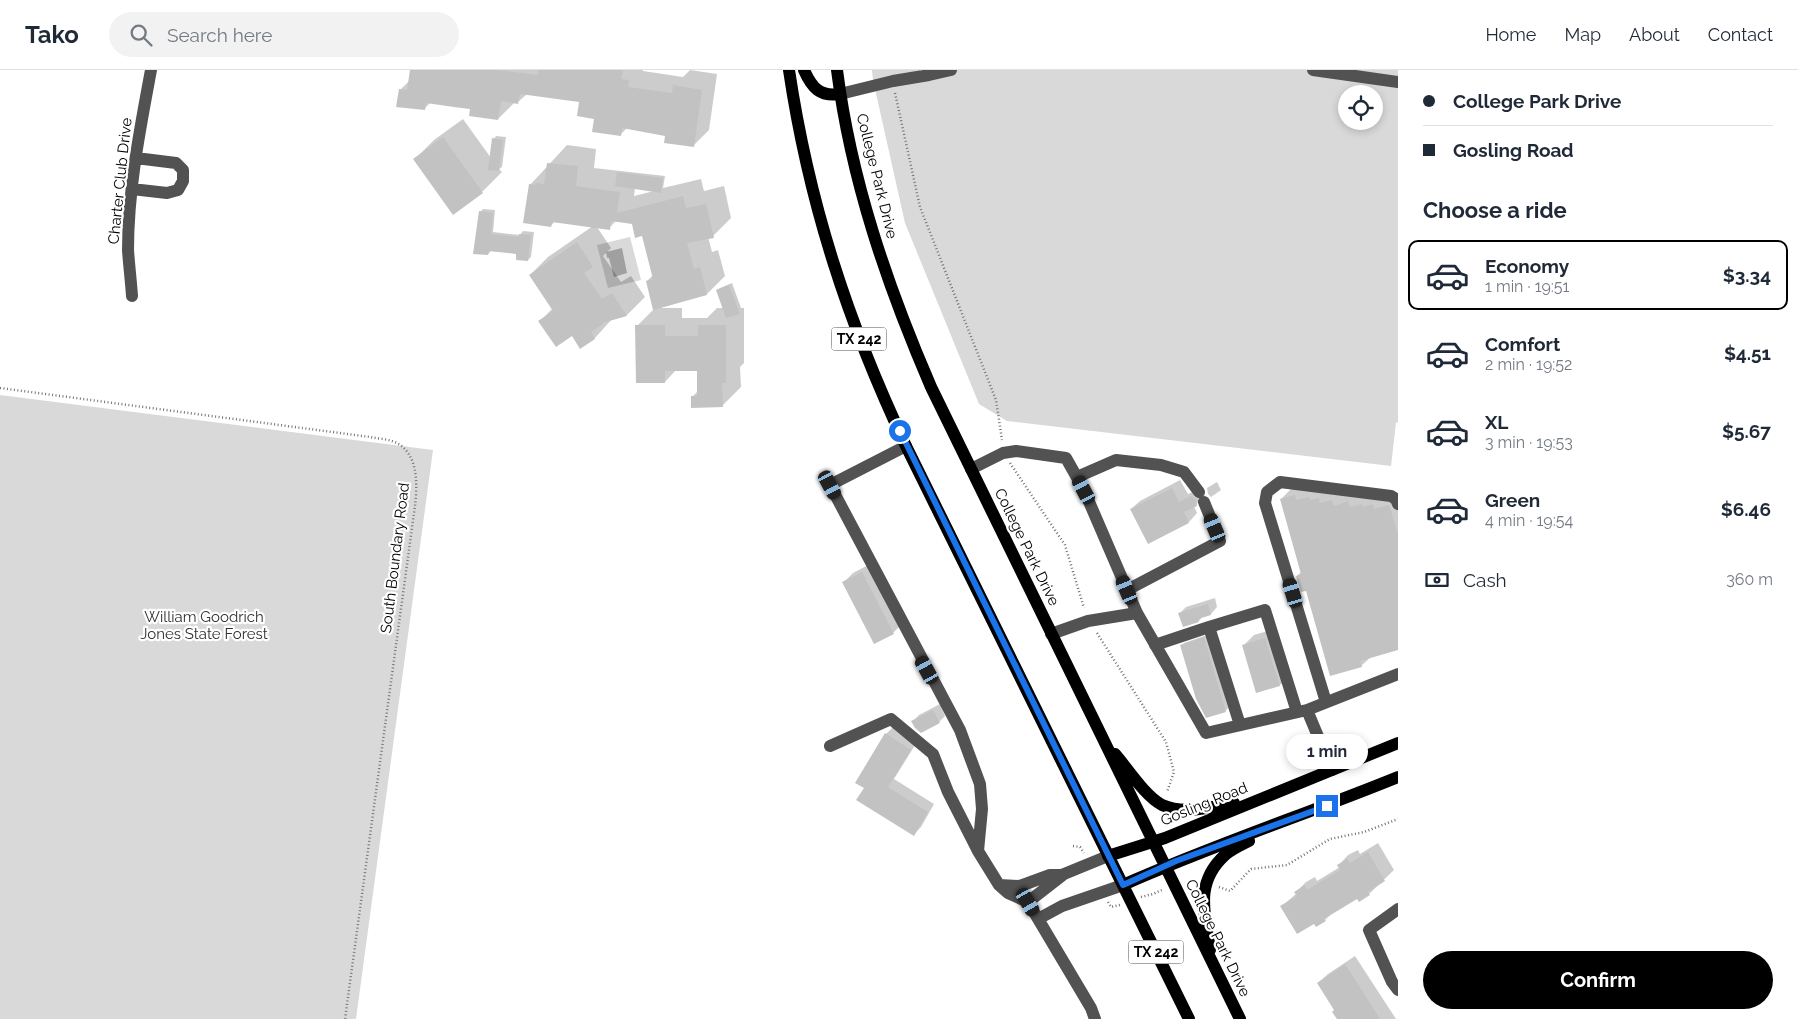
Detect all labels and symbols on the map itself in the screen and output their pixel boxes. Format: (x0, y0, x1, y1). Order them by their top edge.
street label: College Park Drive (853, 112, 901, 241)
street label: Charter Club Drive (104, 117, 136, 245)
road number: TX 242 (832, 328, 886, 350)
route start (889, 420, 911, 442)
car (816, 468, 843, 502)
car (1070, 473, 1097, 507)
street label: South Boundary Road (377, 482, 413, 634)
street label: College Park Drive (991, 485, 1063, 609)
car (1202, 511, 1227, 545)
car (1114, 573, 1139, 607)
car (1281, 576, 1304, 610)
park label: William Goodrich Jones State Forest (140, 608, 268, 643)
car (913, 653, 940, 687)
callout: 1 min (1286, 734, 1368, 768)
street label: Gosling Road (1158, 778, 1250, 830)
route end (1316, 795, 1338, 817)
street label: College Park Drive (1182, 876, 1254, 1000)
car (1014, 885, 1041, 919)
road number: TX 242 (1128, 940, 1184, 964)

